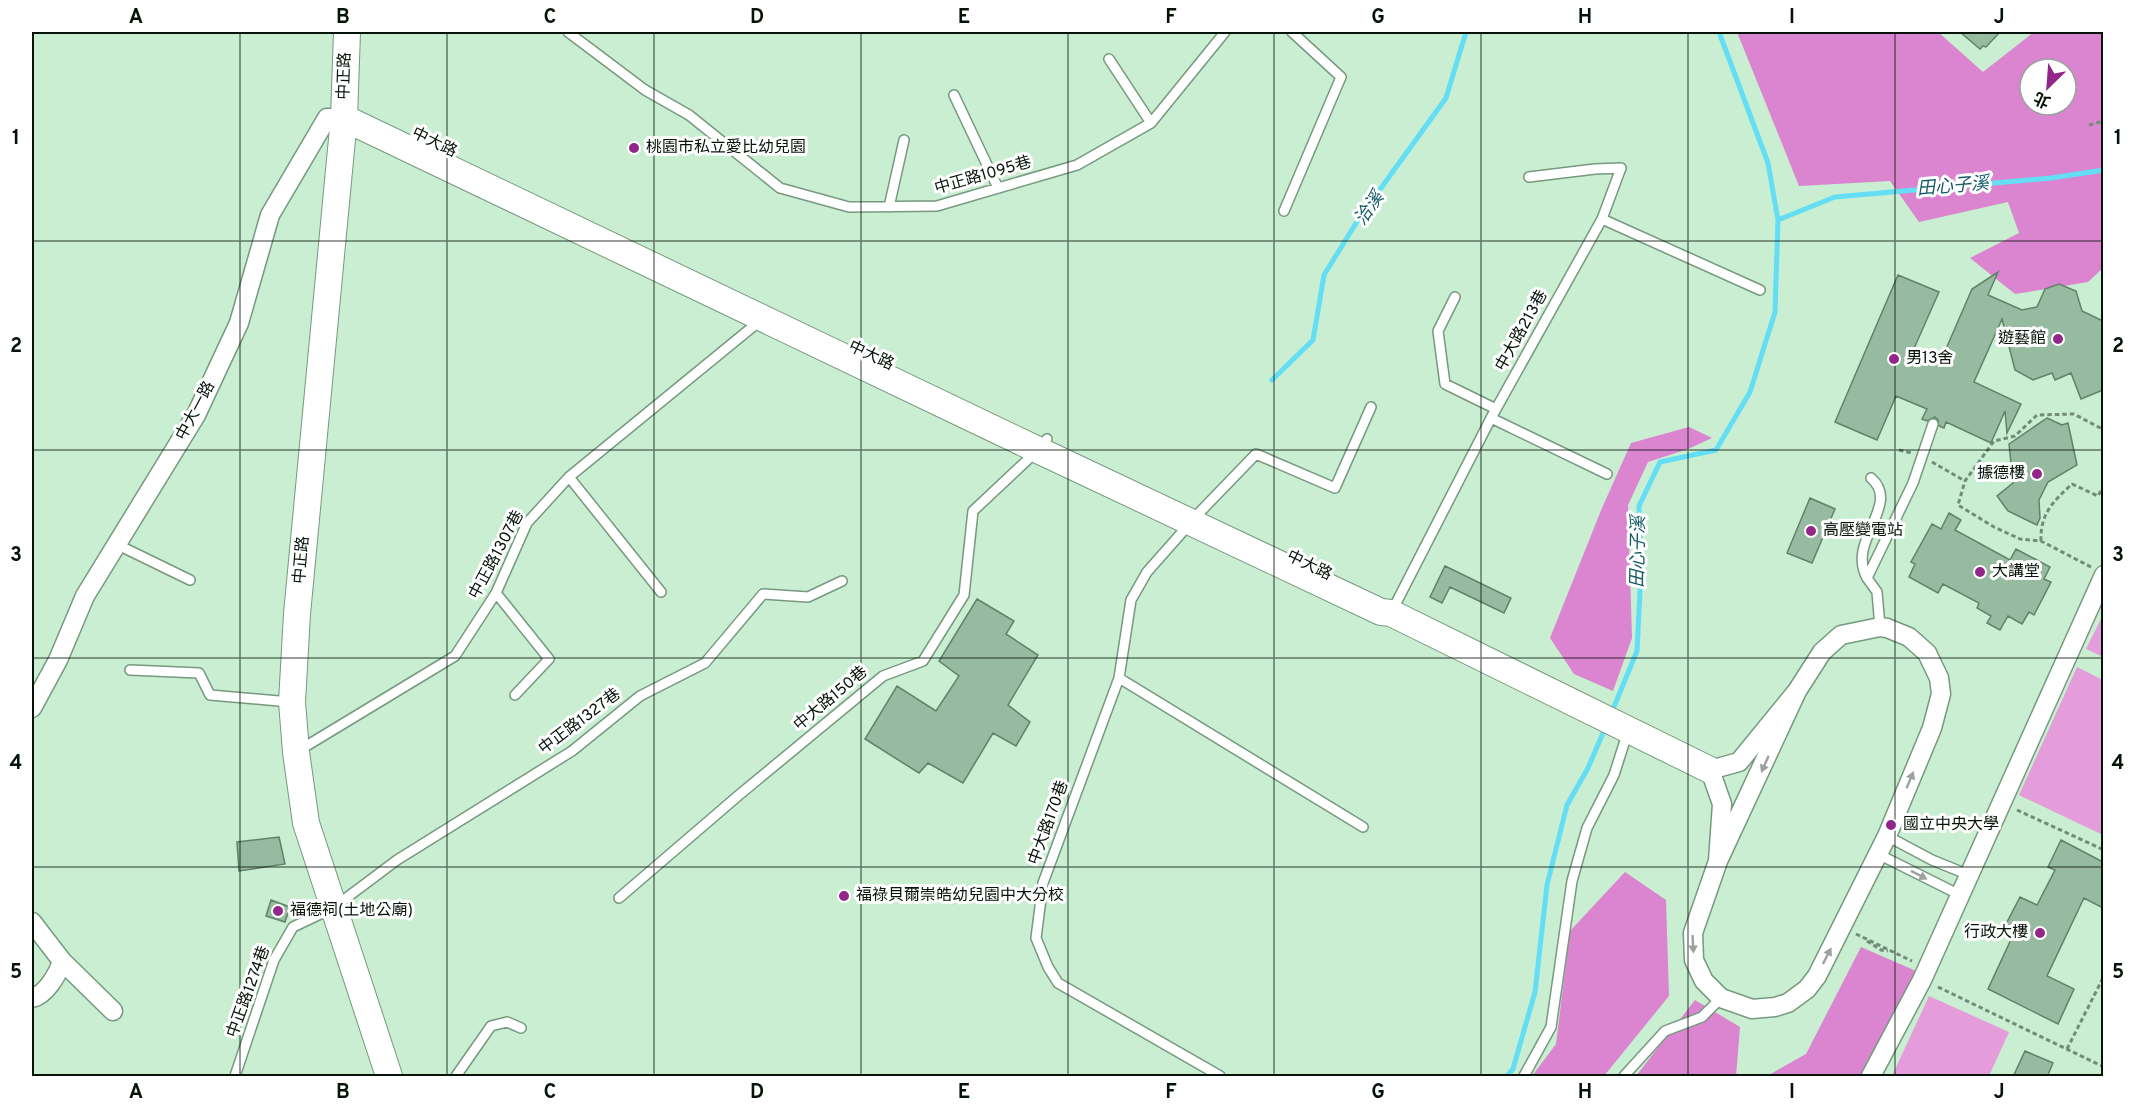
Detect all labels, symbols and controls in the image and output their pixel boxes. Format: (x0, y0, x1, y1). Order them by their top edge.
text: A (129, 5, 143, 31)
text: B (336, 5, 350, 31)
text: C (544, 5, 556, 31)
text: D (750, 5, 764, 31)
text: E (958, 5, 970, 31)
text: F (1165, 5, 1177, 31)
text: G (1371, 5, 1385, 31)
text: H (1578, 5, 1592, 31)
text: I (1789, 5, 1795, 31)
text: J (1993, 5, 2005, 31)
street label: 中正路 (334, 52, 356, 100)
north arrow (2018, 57, 2078, 117)
text: 北 (2031, 86, 2054, 111)
street label: 中大路 (408, 123, 460, 163)
text: 1 (12, 126, 20, 152)
text: 1 (2114, 126, 2122, 152)
place label: 桃園市私立愛比幼兒園 (646, 138, 806, 158)
marker: 桃園市私立愛比幼兒園 (627, 141, 641, 155)
street label: 中正路1095巷 (932, 153, 1034, 199)
water label: 田心子溪 (1916, 172, 1993, 202)
water label: 洽溪 (1350, 185, 1391, 230)
street label: 中大路213巷 (1492, 287, 1552, 375)
place label: 遊藝館 (1998, 329, 2046, 349)
marker: 遊藝館 (2051, 332, 2065, 346)
text: 2 (10, 334, 22, 360)
text: 2 (2112, 334, 2124, 360)
street label: 中大路 (845, 337, 897, 375)
place label: 男13舍 (1906, 349, 1954, 369)
marker: 男13舍 (1887, 352, 1901, 366)
street label: 中大一路 (172, 378, 220, 444)
place label: 據德樓 (1977, 464, 2025, 484)
marker: 據德樓 (2030, 467, 2044, 481)
street label: 中正路1307巷 (465, 507, 529, 603)
water label: 田心子溪 (1627, 513, 1651, 588)
place label: 高壓變電站 (1823, 521, 1903, 541)
marker: 高壓變電站 (1804, 524, 1818, 538)
street label: 中正路 (290, 535, 314, 585)
text: 3 (10, 543, 22, 569)
text: 3 (2112, 543, 2124, 569)
street label: 中大路 (1283, 546, 1335, 586)
place label: 大講堂 (1992, 562, 2040, 582)
marker: 大講堂 (1973, 565, 1987, 579)
street label: 中大路150巷 (790, 662, 872, 736)
street label: 中正路1327巷 (535, 685, 625, 759)
text: 4 (10, 751, 22, 777)
text: 4 (2112, 751, 2124, 777)
one-way arrow (1760, 755, 1769, 772)
one-way arrow (1905, 771, 1915, 789)
street label: 中大路170巷 (1025, 778, 1073, 868)
place label: 國立中央大學 (1903, 815, 1999, 835)
marker: 國立中央大學 (1884, 818, 1898, 832)
one-way arrow (1910, 871, 1927, 880)
place label: 福祿貝爾崇皓幼兒園中大分校 (856, 886, 1064, 906)
marker: 福祿貝爾崇皓幼兒園中大分校 (837, 889, 851, 903)
place label: 福德祠(土地公廟) (290, 901, 413, 921)
marker: 福德祠(土地公廟) (271, 904, 285, 918)
place label: 行政大樓 (1964, 923, 2028, 943)
marker: 行政大樓 (2033, 926, 2047, 940)
one-way arrow (1689, 934, 1698, 953)
street label: 中正路1274巷 (223, 943, 275, 1041)
one-way arrow (1822, 948, 1831, 965)
text: 5 (10, 960, 22, 986)
text: 5 (2112, 960, 2124, 986)
text: A (129, 1080, 143, 1106)
text: B (336, 1080, 350, 1106)
text: C (544, 1080, 556, 1106)
text: D (750, 1080, 764, 1106)
text: E (958, 1080, 970, 1106)
text: F (1165, 1080, 1177, 1106)
text: G (1371, 1080, 1385, 1106)
text: H (1578, 1080, 1592, 1106)
text: I (1789, 1080, 1795, 1106)
text: J (1993, 1080, 2005, 1106)

